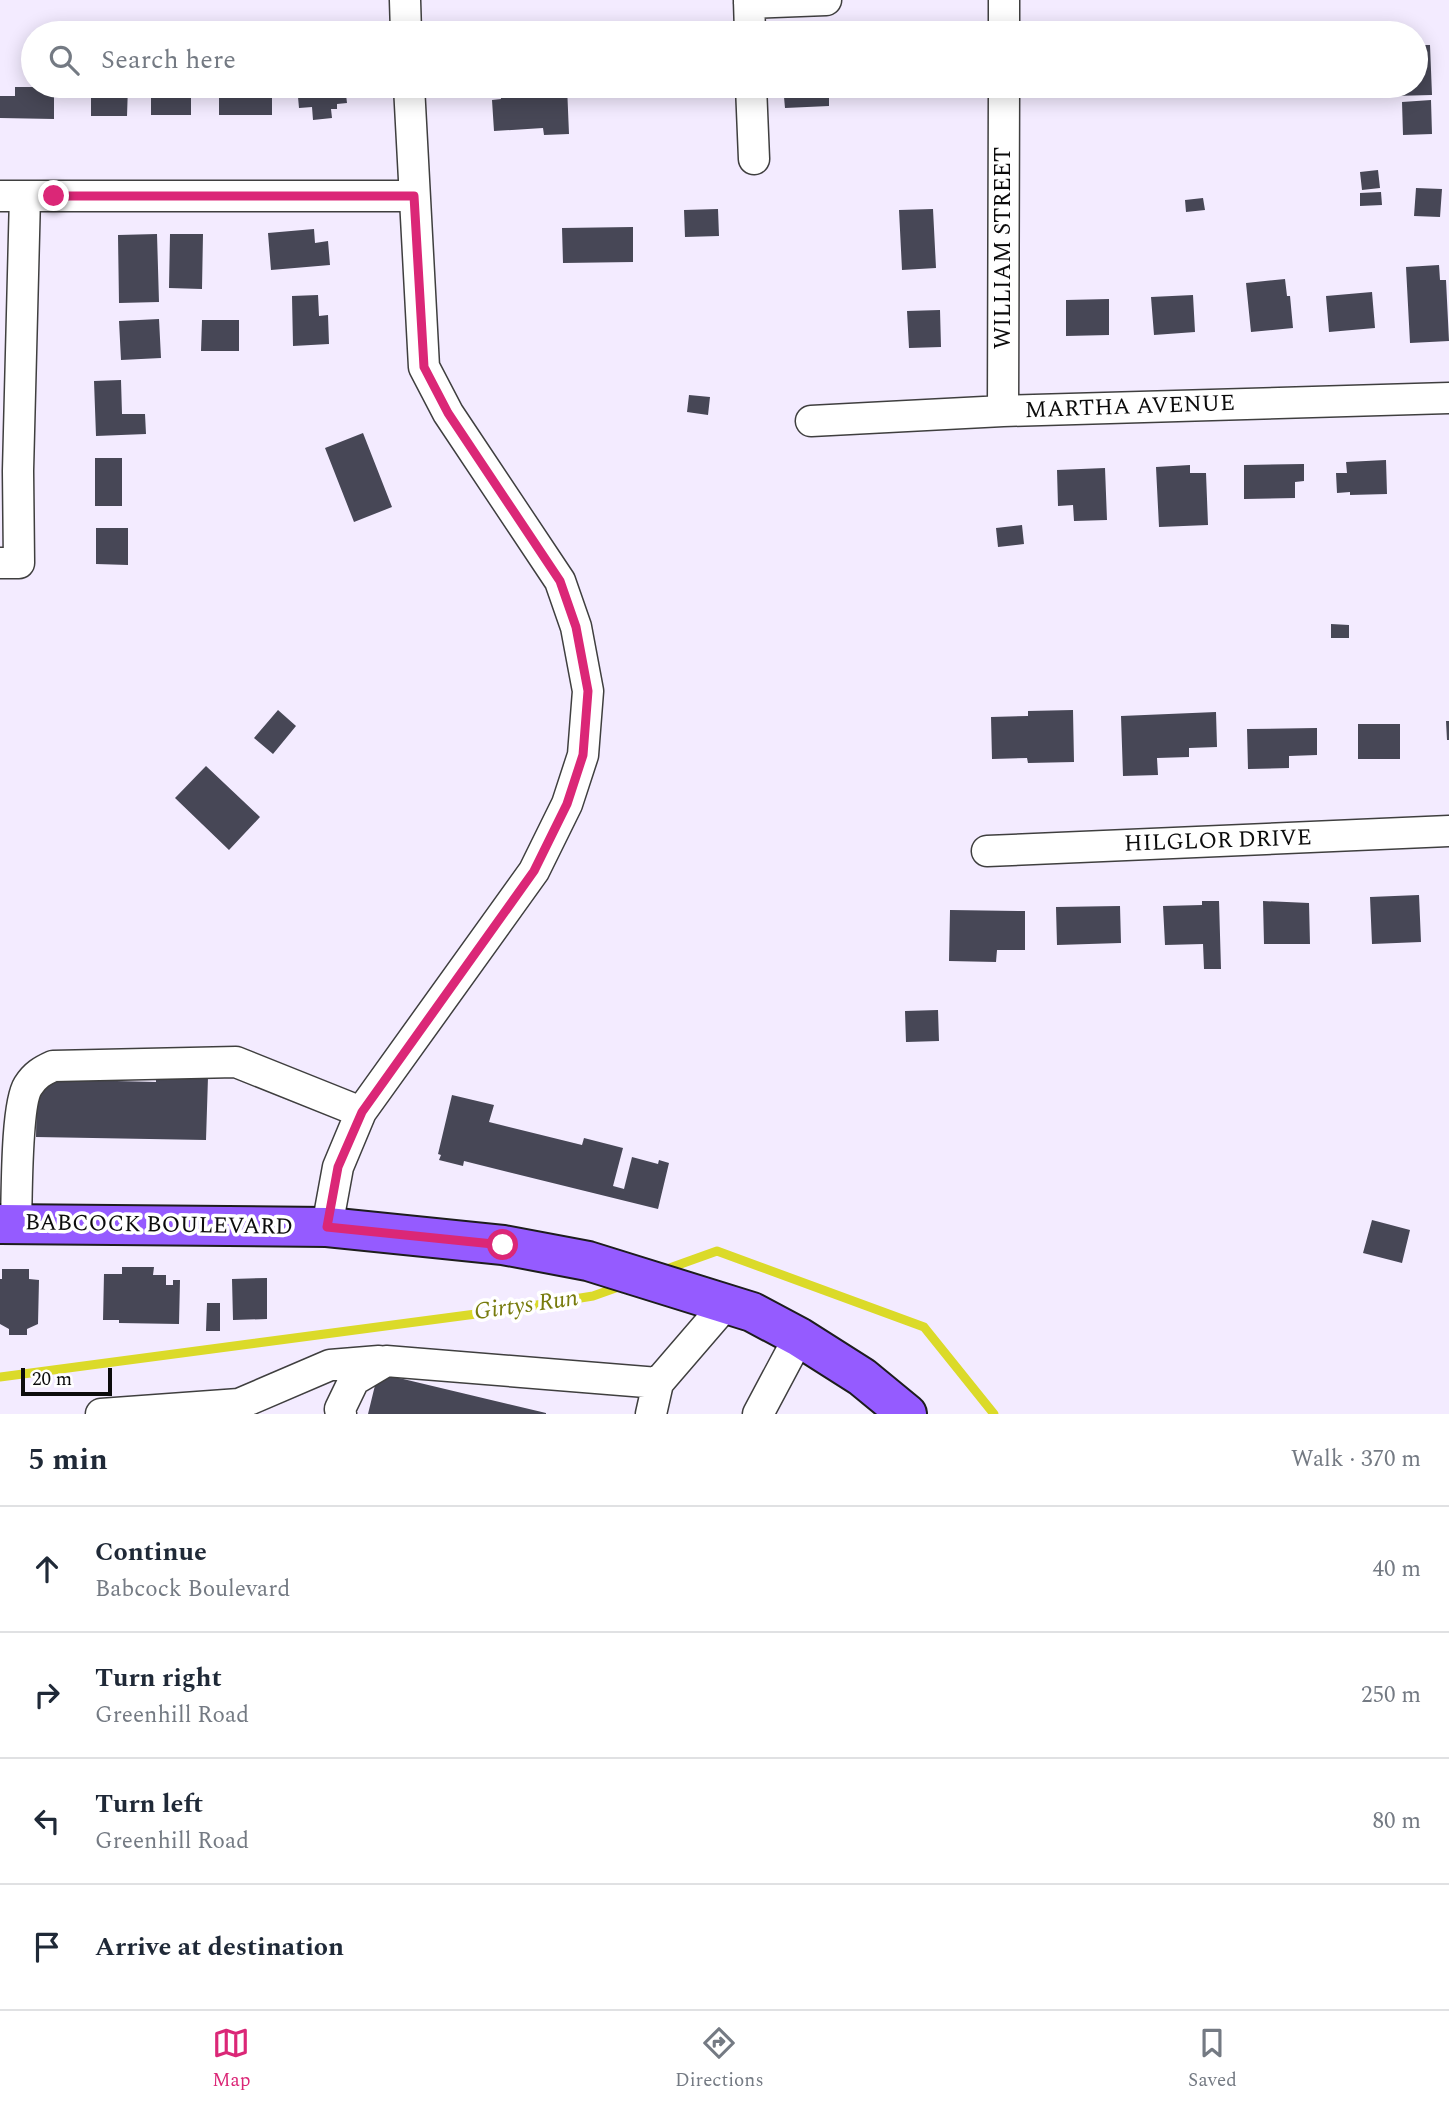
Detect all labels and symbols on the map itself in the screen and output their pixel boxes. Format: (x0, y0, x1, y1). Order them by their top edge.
street label: WILLIAM STREET (986, 147, 1021, 349)
route end (38, 180, 69, 211)
street label: MARTHA AVENUE (1024, 386, 1236, 428)
street label: HILGLOR DRIVE (1124, 820, 1312, 862)
street label: BABCOCK BOULEVARD (25, 1205, 293, 1245)
route start (487, 1229, 518, 1260)
water label: Girtys Run (472, 1280, 581, 1330)
scale bar (21, 1365, 112, 1397)

